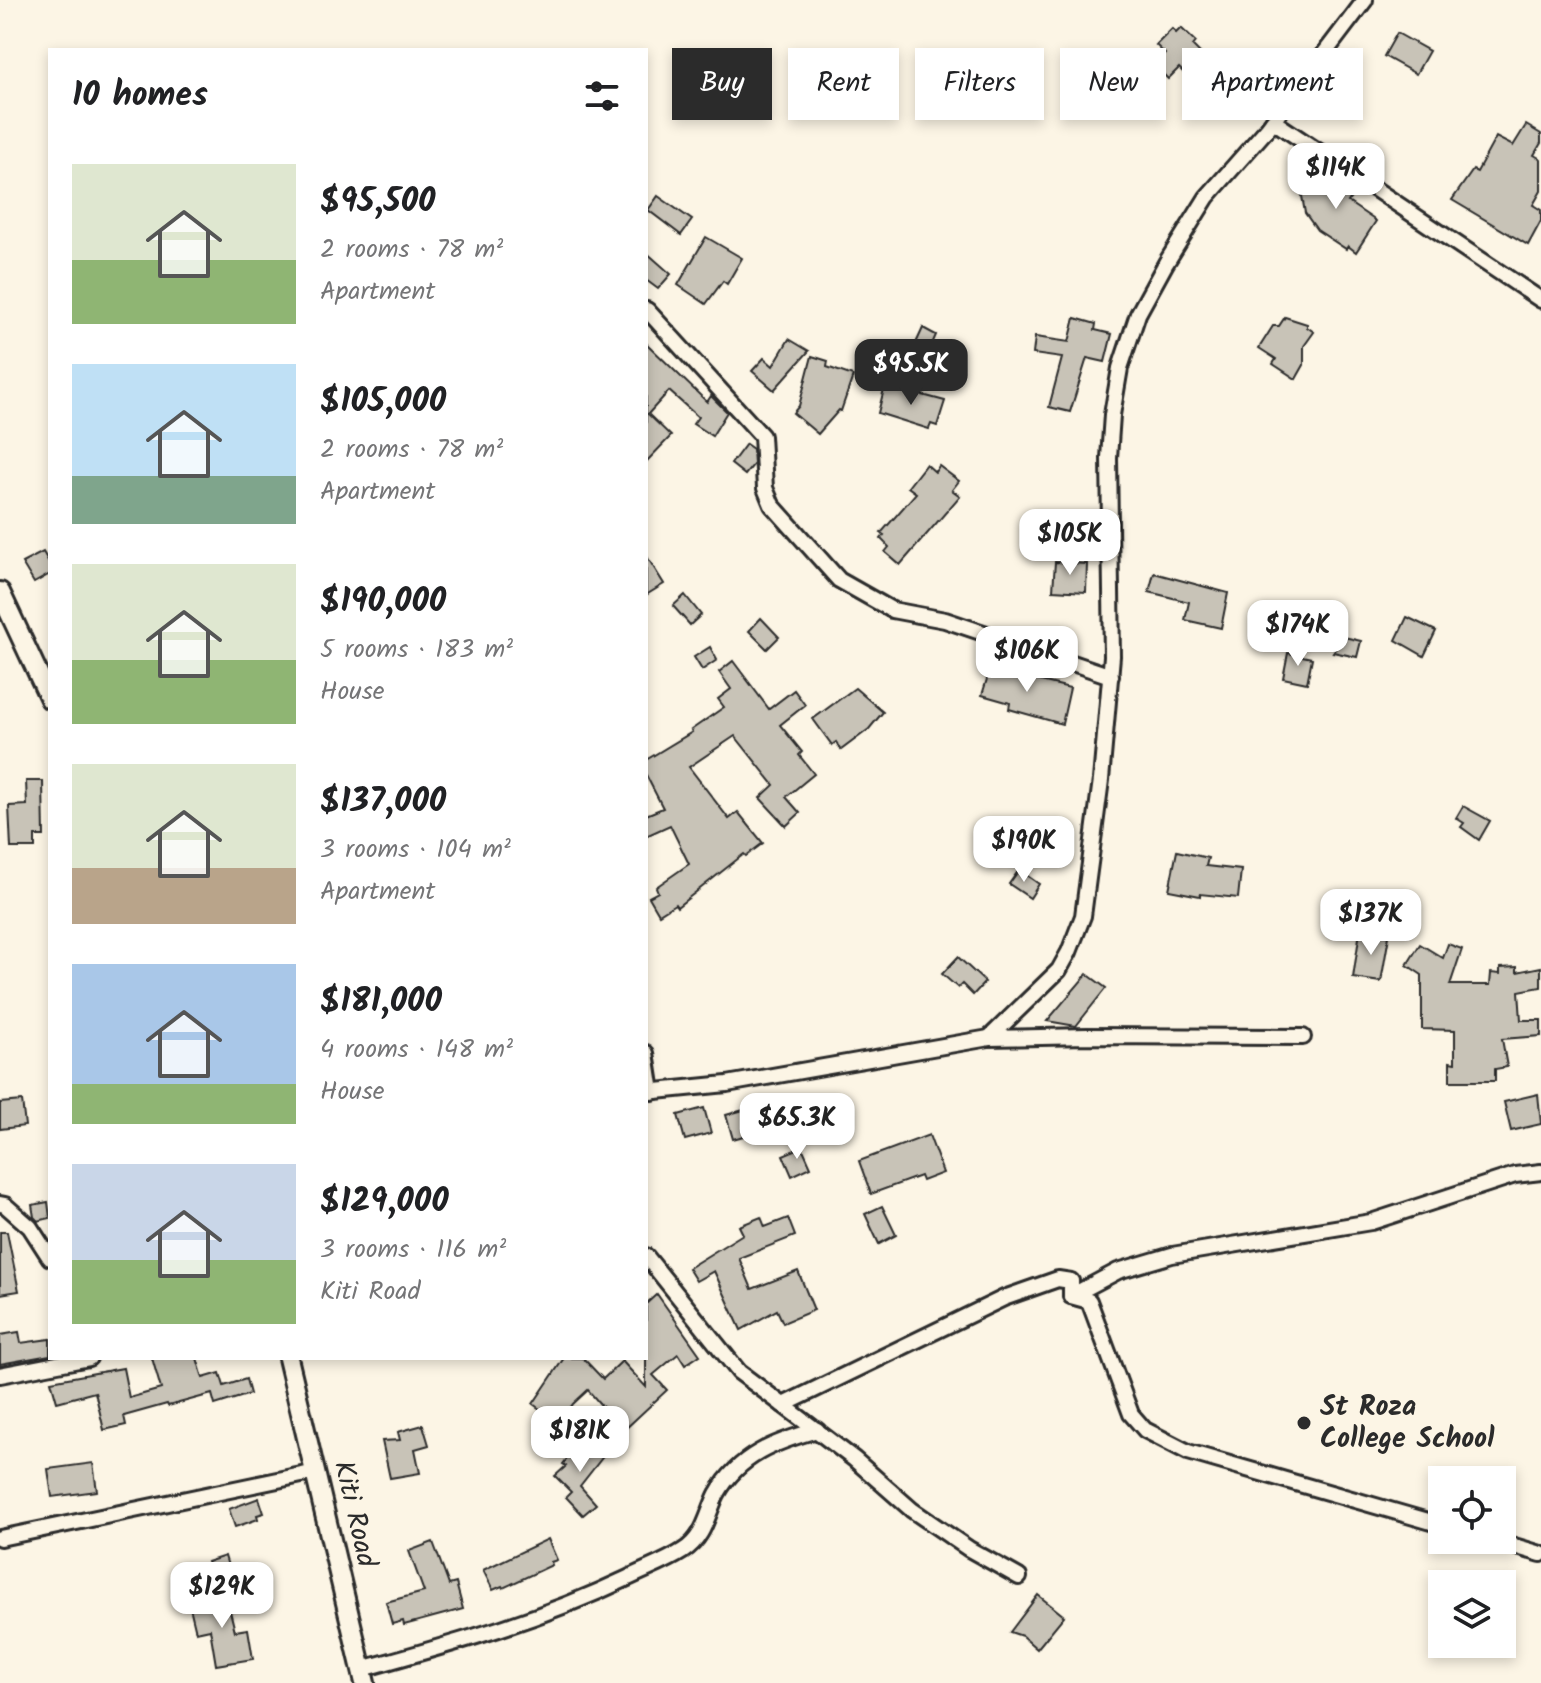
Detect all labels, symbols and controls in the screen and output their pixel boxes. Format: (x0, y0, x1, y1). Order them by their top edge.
chip: Buy (672, 48, 772, 120)
chip: Rent (788, 48, 899, 120)
chip: Filters (915, 48, 1044, 120)
chip: New (1060, 48, 1166, 120)
chip: Apartment (1182, 48, 1363, 120)
text: 10 homes (72, 69, 208, 123)
icon: filters (580, 74, 624, 118)
pin: $114K (1280, 143, 1392, 211)
text: $114K (1306, 148, 1366, 190)
text: $95,500 (320, 175, 436, 229)
icon: home (136, 196, 232, 292)
text: 2 rooms · 78 m² (320, 229, 503, 271)
text: Apartment (320, 271, 435, 313)
pin: $95.5K (846, 339, 976, 407)
text: $95.5K (873, 344, 949, 386)
text: $105,000 (320, 375, 446, 429)
icon: home (136, 396, 232, 492)
text: 2 rooms · 78 m² (320, 429, 503, 471)
text: Apartment (320, 471, 435, 513)
pin: $105K (1014, 509, 1126, 577)
text: $105K (1037, 514, 1103, 556)
text: $190,000 (320, 575, 446, 629)
icon: home (136, 596, 232, 692)
pin: $174K (1242, 600, 1354, 668)
text: $174K (1265, 605, 1331, 647)
pin: $106K (971, 626, 1083, 694)
text: 5 rooms · 183 m² (320, 629, 513, 671)
text: $106K (994, 631, 1060, 673)
text: House (320, 671, 384, 713)
text: $137,000 (320, 775, 446, 829)
icon: home (136, 796, 232, 892)
pin: $190K (968, 816, 1080, 884)
text: $190K (991, 821, 1057, 863)
text: 3 rooms · 104 m² (320, 829, 511, 871)
text: Apartment (320, 871, 435, 913)
pin: $137K (1315, 889, 1427, 957)
text: $137K (1338, 894, 1404, 936)
text: $181,000 (320, 975, 442, 1029)
icon: home (136, 996, 232, 1092)
text: 4 rooms · 148 m² (320, 1029, 513, 1071)
text: House (320, 1071, 384, 1113)
pin: $65.3K (732, 1093, 862, 1161)
text: $65.3K (758, 1098, 836, 1140)
text: $129,000 (320, 1175, 449, 1229)
icon: home (136, 1196, 232, 1292)
text: 3 rooms · 116 m² (320, 1229, 506, 1271)
text: Kiti Road (320, 1271, 420, 1313)
place label: St Roza College School (1320, 1385, 1495, 1462)
pin: $181K (524, 1406, 636, 1474)
text: $181K (549, 1411, 611, 1453)
marker: St Roza College School (1295, 1414, 1313, 1432)
street label: Kiti Road (320, 1456, 388, 1573)
map controls (1428, 1466, 1516, 1658)
button: locate (1428, 1466, 1516, 1554)
pin: $129K (166, 1562, 278, 1630)
text: $129K (188, 1567, 256, 1609)
button: layers (1428, 1570, 1516, 1658)

